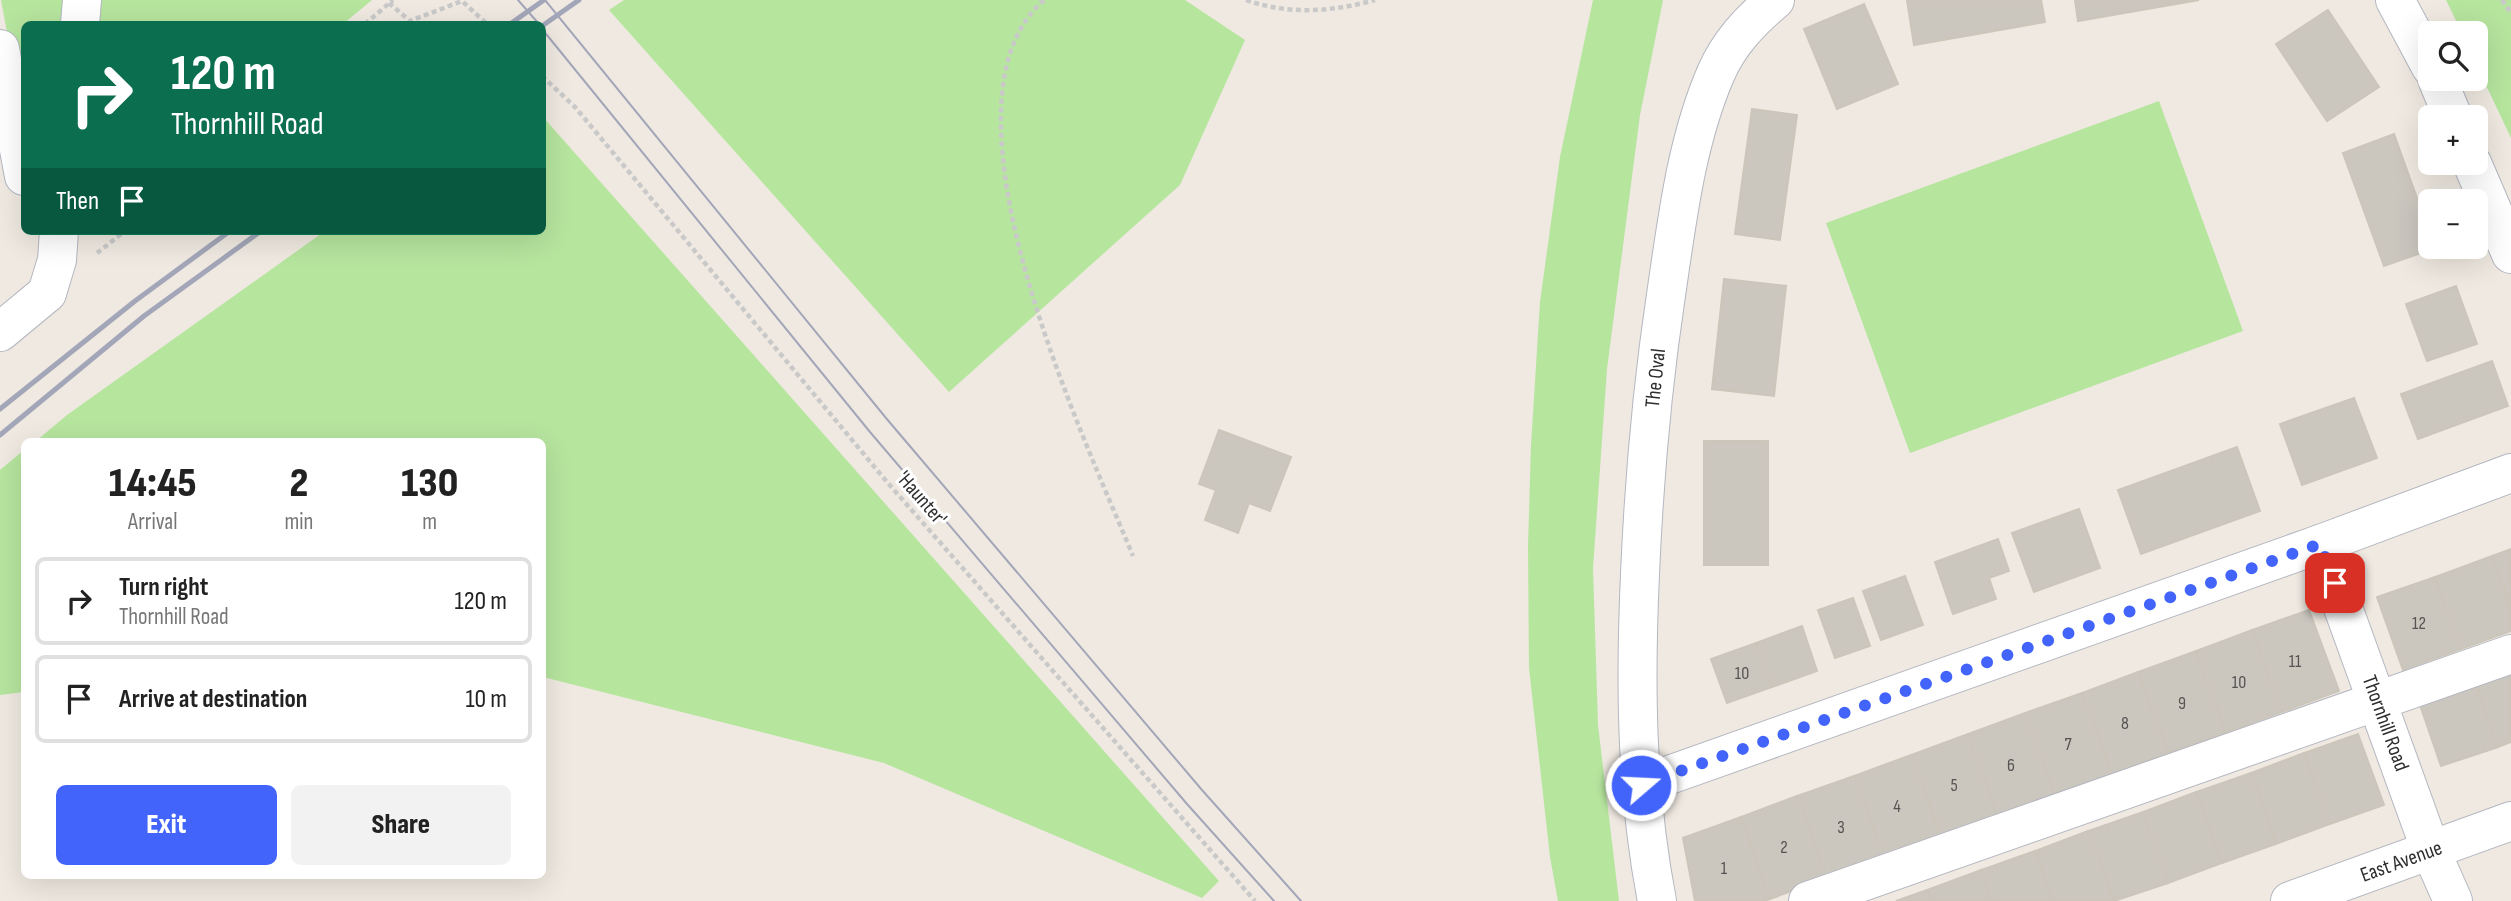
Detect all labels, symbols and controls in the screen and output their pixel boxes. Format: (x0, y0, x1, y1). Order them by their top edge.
map controls (2418, 21, 2488, 259)
button: search (2418, 21, 2488, 91)
text: 120 m (171, 45, 276, 104)
icon: right (56, 49, 147, 140)
text: Thornhill Road (171, 105, 324, 144)
button: + (2418, 105, 2488, 175)
icon: arrive (113, 182, 151, 220)
text: Then (56, 186, 99, 217)
button: − (2418, 189, 2488, 259)
street label: The Oval (1640, 347, 1671, 409)
text: 14:45 (109, 458, 197, 509)
text: 2 (289, 458, 308, 509)
text: 130 (401, 458, 458, 509)
street label: 'Haunter' (891, 466, 952, 531)
text: Arrival (128, 508, 177, 536)
text: min (284, 508, 313, 536)
text: m (422, 508, 437, 536)
pin (2305, 553, 2365, 613)
icon: arrive (2316, 564, 2354, 602)
text: Turn right (119, 572, 208, 603)
icon: right (60, 582, 98, 620)
text: 120 m (454, 586, 507, 617)
text: Thornhill Road (119, 603, 229, 631)
house number: 12 (2412, 613, 2426, 634)
house number: 11 (2289, 651, 2302, 672)
house number: 10 (1735, 663, 1749, 684)
house number: 10 (2232, 672, 2246, 693)
street label: Thornhill Road (2357, 672, 2414, 774)
icon: arrive (60, 680, 98, 718)
text: Arrive at destination (119, 684, 307, 715)
text: 10 m (465, 684, 507, 715)
house number: 9 (2178, 693, 2186, 714)
house number: 8 (2121, 713, 2129, 734)
house number: 7 (2064, 734, 2072, 755)
position arrow (1604, 748, 1678, 822)
house number: 6 (2007, 755, 2015, 776)
house number: 5 (1950, 775, 1958, 796)
button: Exit (56, 785, 277, 865)
button: Share (291, 785, 511, 865)
house number: 4 (1893, 796, 1901, 817)
house number: 3 (1837, 817, 1845, 838)
street label: East Avenue (2357, 835, 2445, 888)
house number: 2 (1780, 837, 1788, 858)
house number: 1 (1721, 858, 1728, 879)

